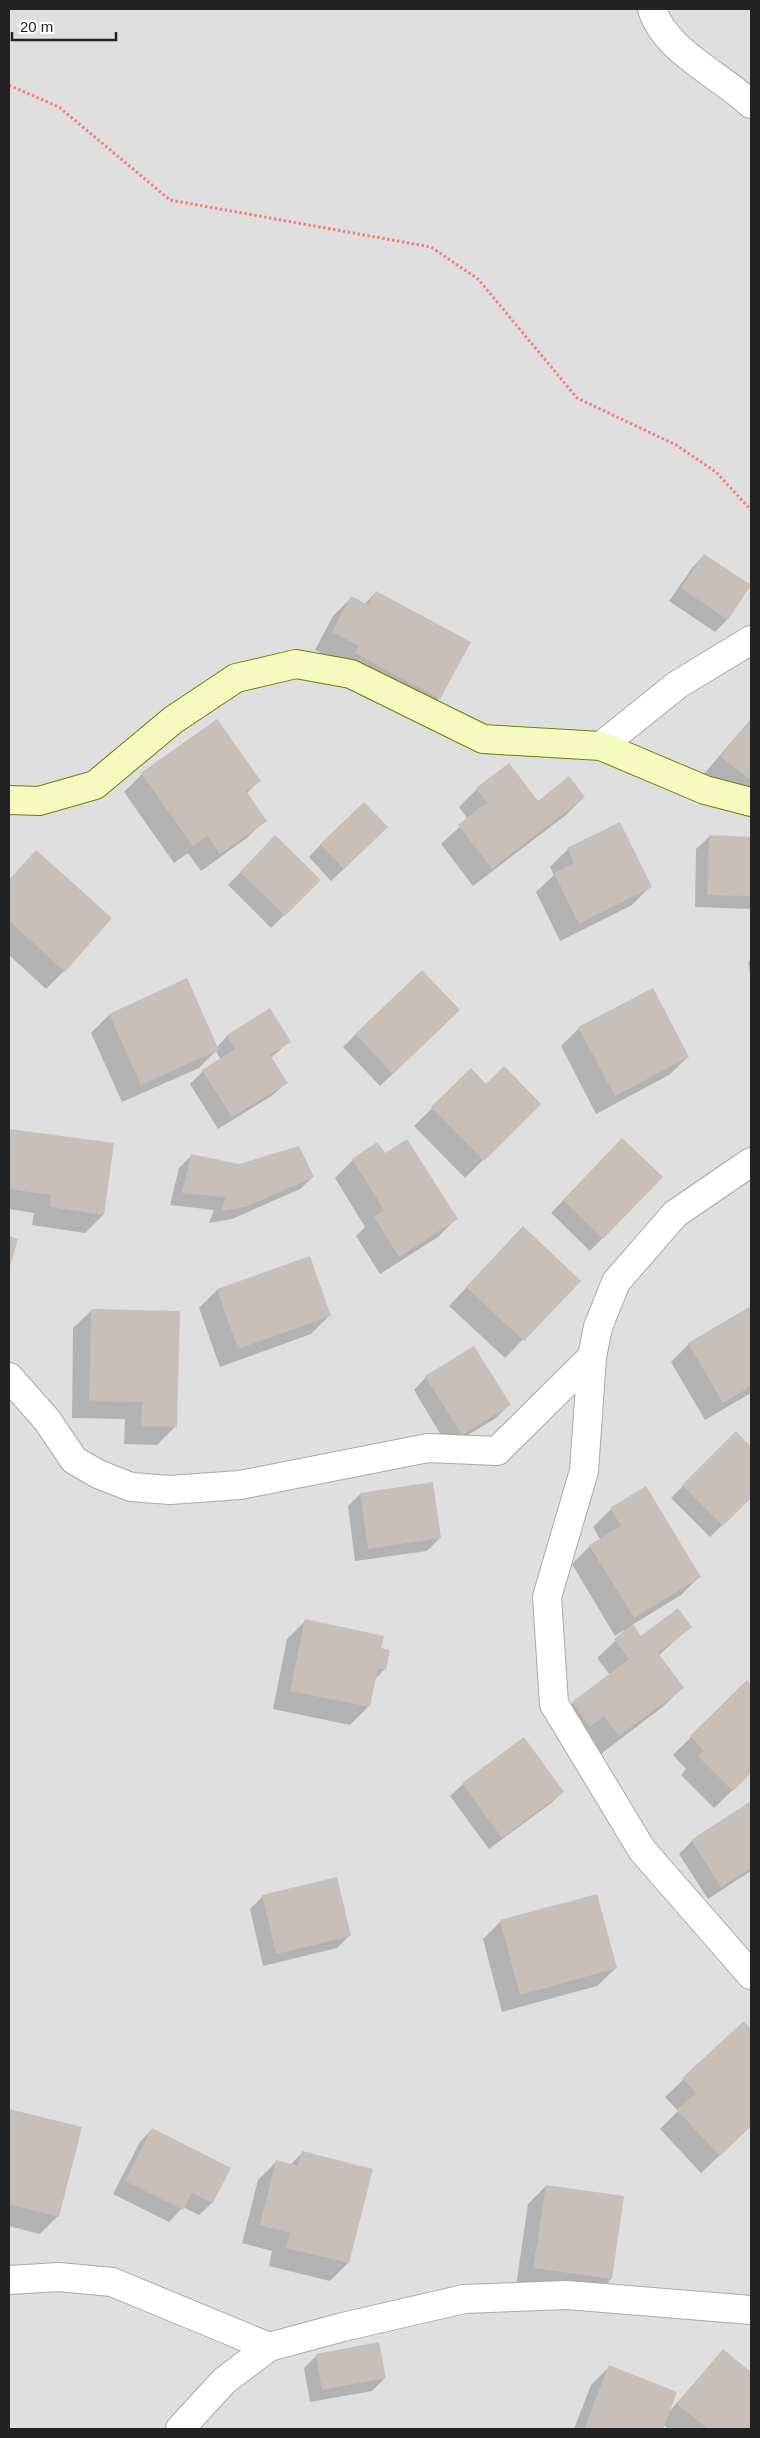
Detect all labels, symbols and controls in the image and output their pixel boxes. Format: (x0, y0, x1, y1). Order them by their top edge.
scale bar (12, 10, 116, 42)
text: 20 m (20, 18, 53, 35)

